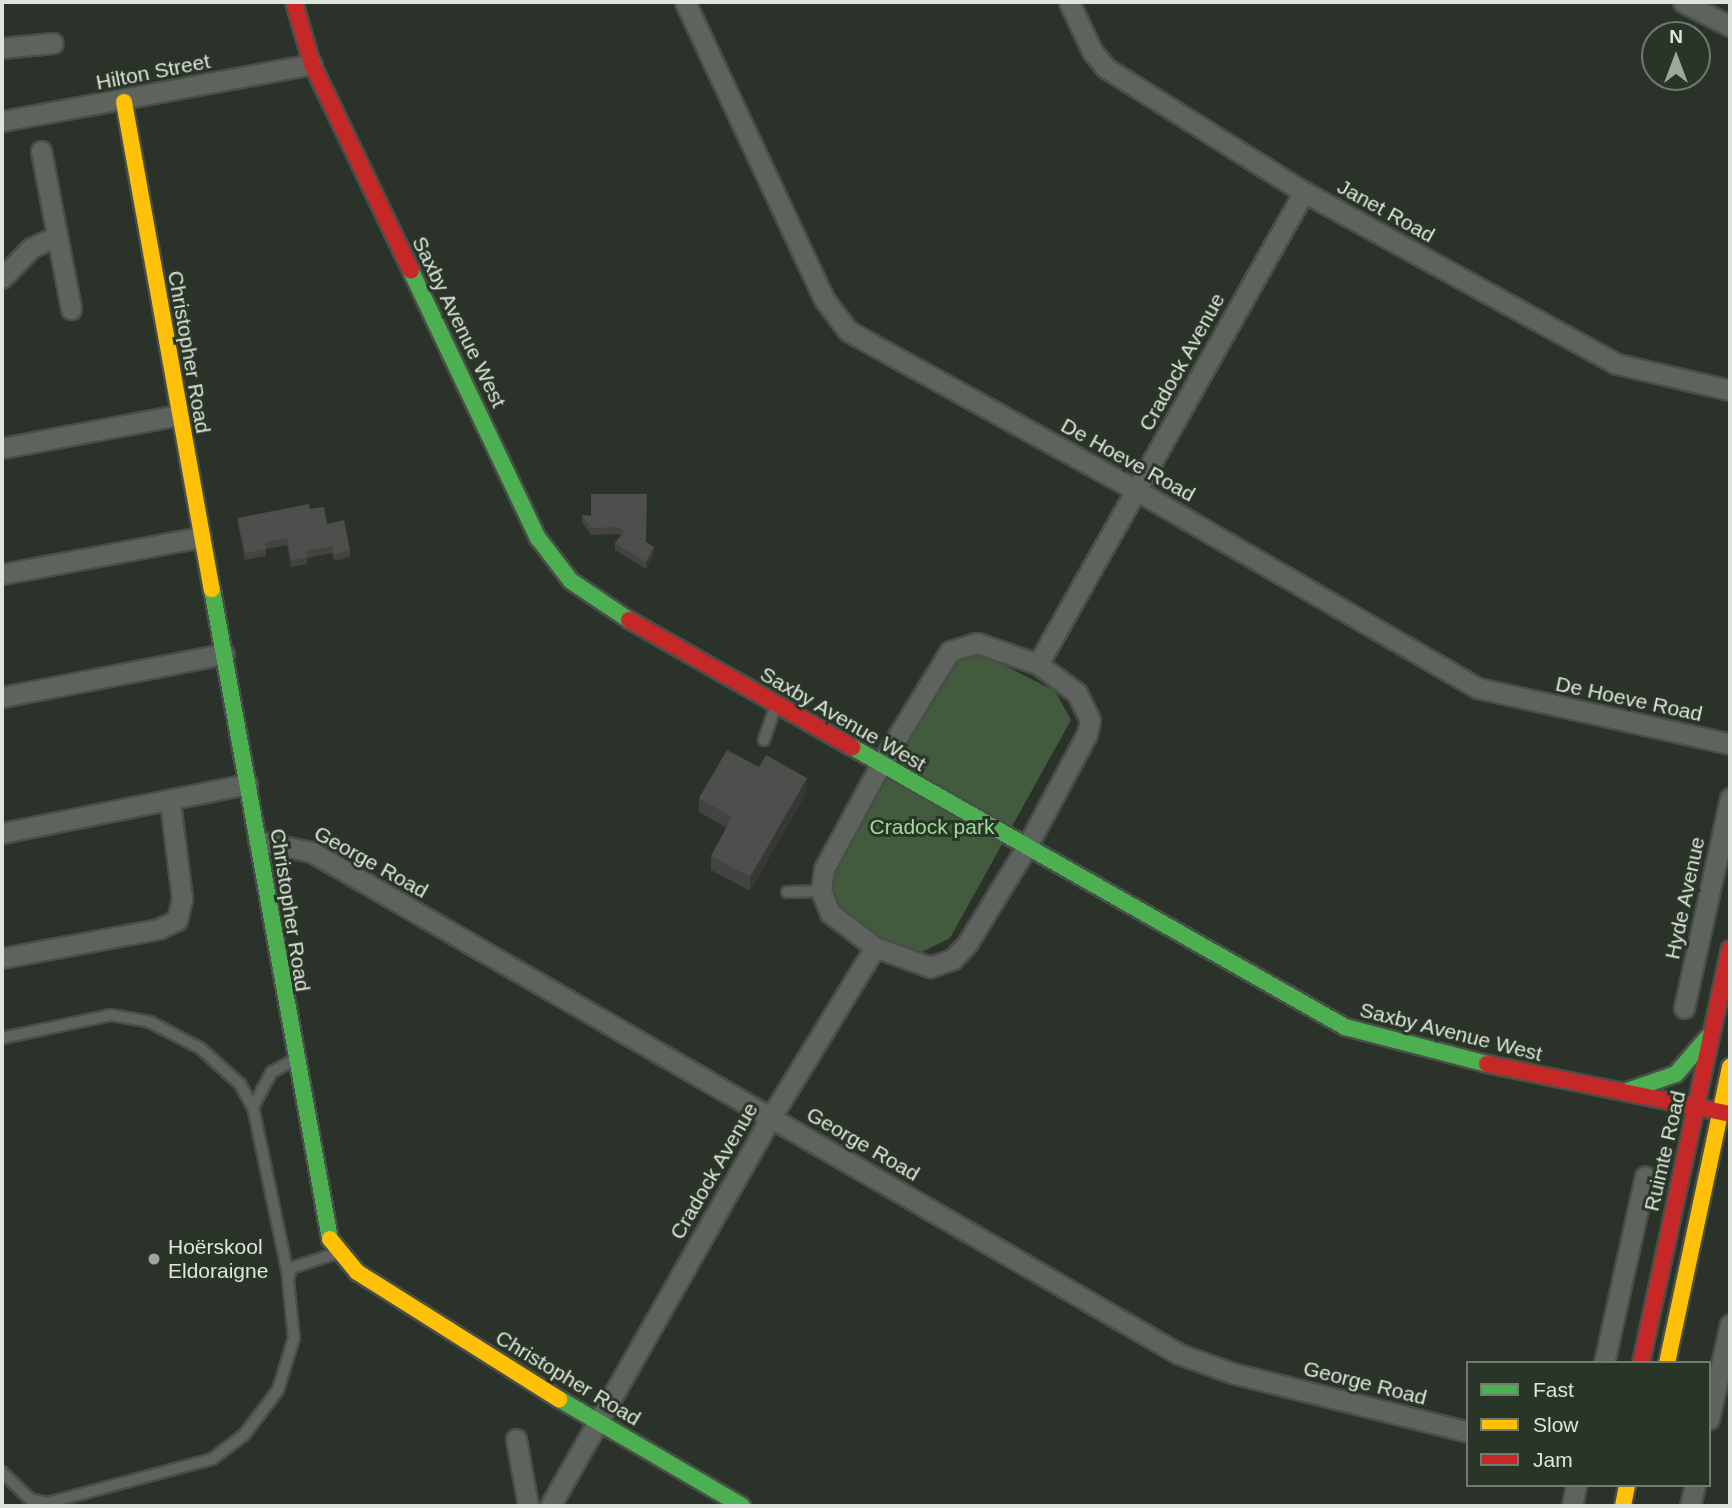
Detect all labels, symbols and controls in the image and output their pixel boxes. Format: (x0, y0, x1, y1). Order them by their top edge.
north arrow (1641, 21, 1711, 91)
text: N (1669, 26, 1683, 47)
street label: Hilton Street (94, 49, 212, 95)
street label: Janet Road (1333, 174, 1439, 248)
street label: Saxby Avenue West (406, 232, 512, 412)
street label: Christopher Road (162, 269, 216, 435)
street label: Cradock Avenue (1133, 288, 1231, 436)
street label: De Hoeve Road (1057, 413, 1199, 507)
street label: Saxby Avenue West (755, 661, 931, 777)
street label: De Hoeve Road (1553, 671, 1705, 727)
park label: Cradock park (870, 814, 994, 840)
street label: George Road (310, 820, 432, 904)
street label: Christopher Road (265, 827, 315, 993)
street label: Hyde Avenue (1660, 834, 1710, 962)
street label: Saxby Avenue West (1357, 997, 1545, 1067)
street label: Ruimte Road (1639, 1088, 1691, 1214)
street label: Cradock Avenue (664, 1098, 764, 1244)
street label: George Road (802, 1102, 924, 1186)
place label: Hoërskool Eldoraigne (168, 1234, 268, 1284)
marker: Hoërskool Eldoraigne (146, 1251, 162, 1267)
street label: Christopher Road (491, 1325, 645, 1431)
street label: George Road (1301, 1356, 1429, 1410)
legend (1466, 1361, 1711, 1487)
text: Fast (1533, 1378, 1574, 1401)
text: Slow (1533, 1413, 1579, 1436)
text: Jam (1533, 1448, 1573, 1471)

